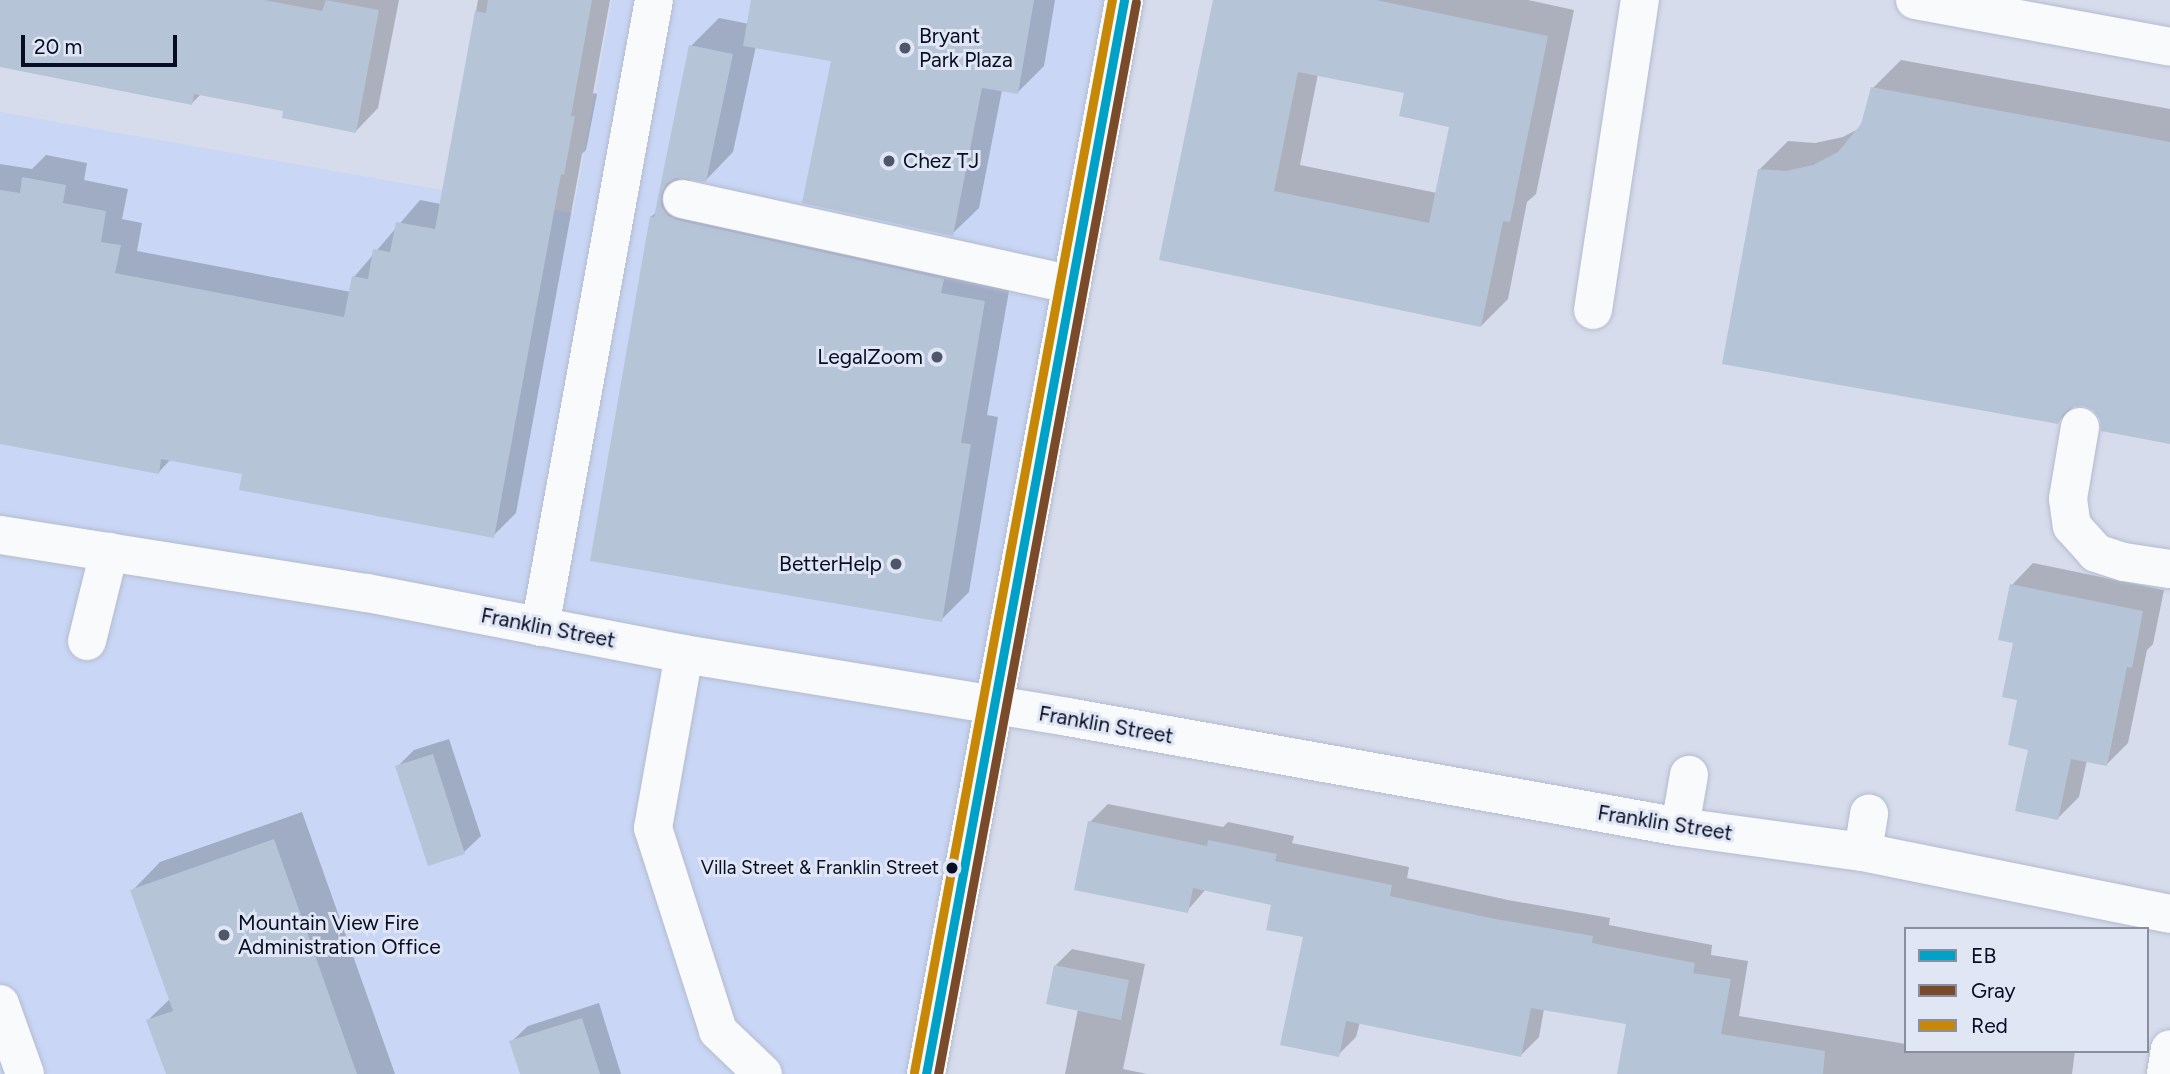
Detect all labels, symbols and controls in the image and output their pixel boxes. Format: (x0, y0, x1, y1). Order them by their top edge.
scale bar (24, 21, 180, 65)
place label: Bryant Park Plaza (919, 23, 1013, 73)
text: 20 m (34, 34, 82, 59)
marker: Bryant Park Plaza (897, 40, 913, 56)
place label: Chez TJ (903, 148, 979, 174)
marker: Chez TJ (881, 153, 897, 169)
place label: LegalZoom (817, 344, 923, 370)
marker: LegalZoom (929, 349, 945, 365)
place label: BetterHelp (779, 551, 882, 577)
marker: BetterHelp (888, 556, 904, 572)
street label: Franklin Street (479, 603, 617, 653)
street label: Franklin Street (1037, 701, 1175, 749)
street label: Franklin Street (1596, 800, 1734, 846)
place label: Villa Street & Franklin Street (701, 857, 939, 879)
marker: Villa Street & Franklin Street (945, 861, 959, 875)
place label: Mountain View Fire Administration Office (238, 910, 441, 960)
marker: Mountain View Fire Administration Office (216, 927, 232, 943)
legend (1904, 927, 2149, 1053)
text: EB (1971, 943, 1996, 968)
text: Gray (1971, 978, 2016, 1003)
text: Red (1971, 1013, 2008, 1038)

